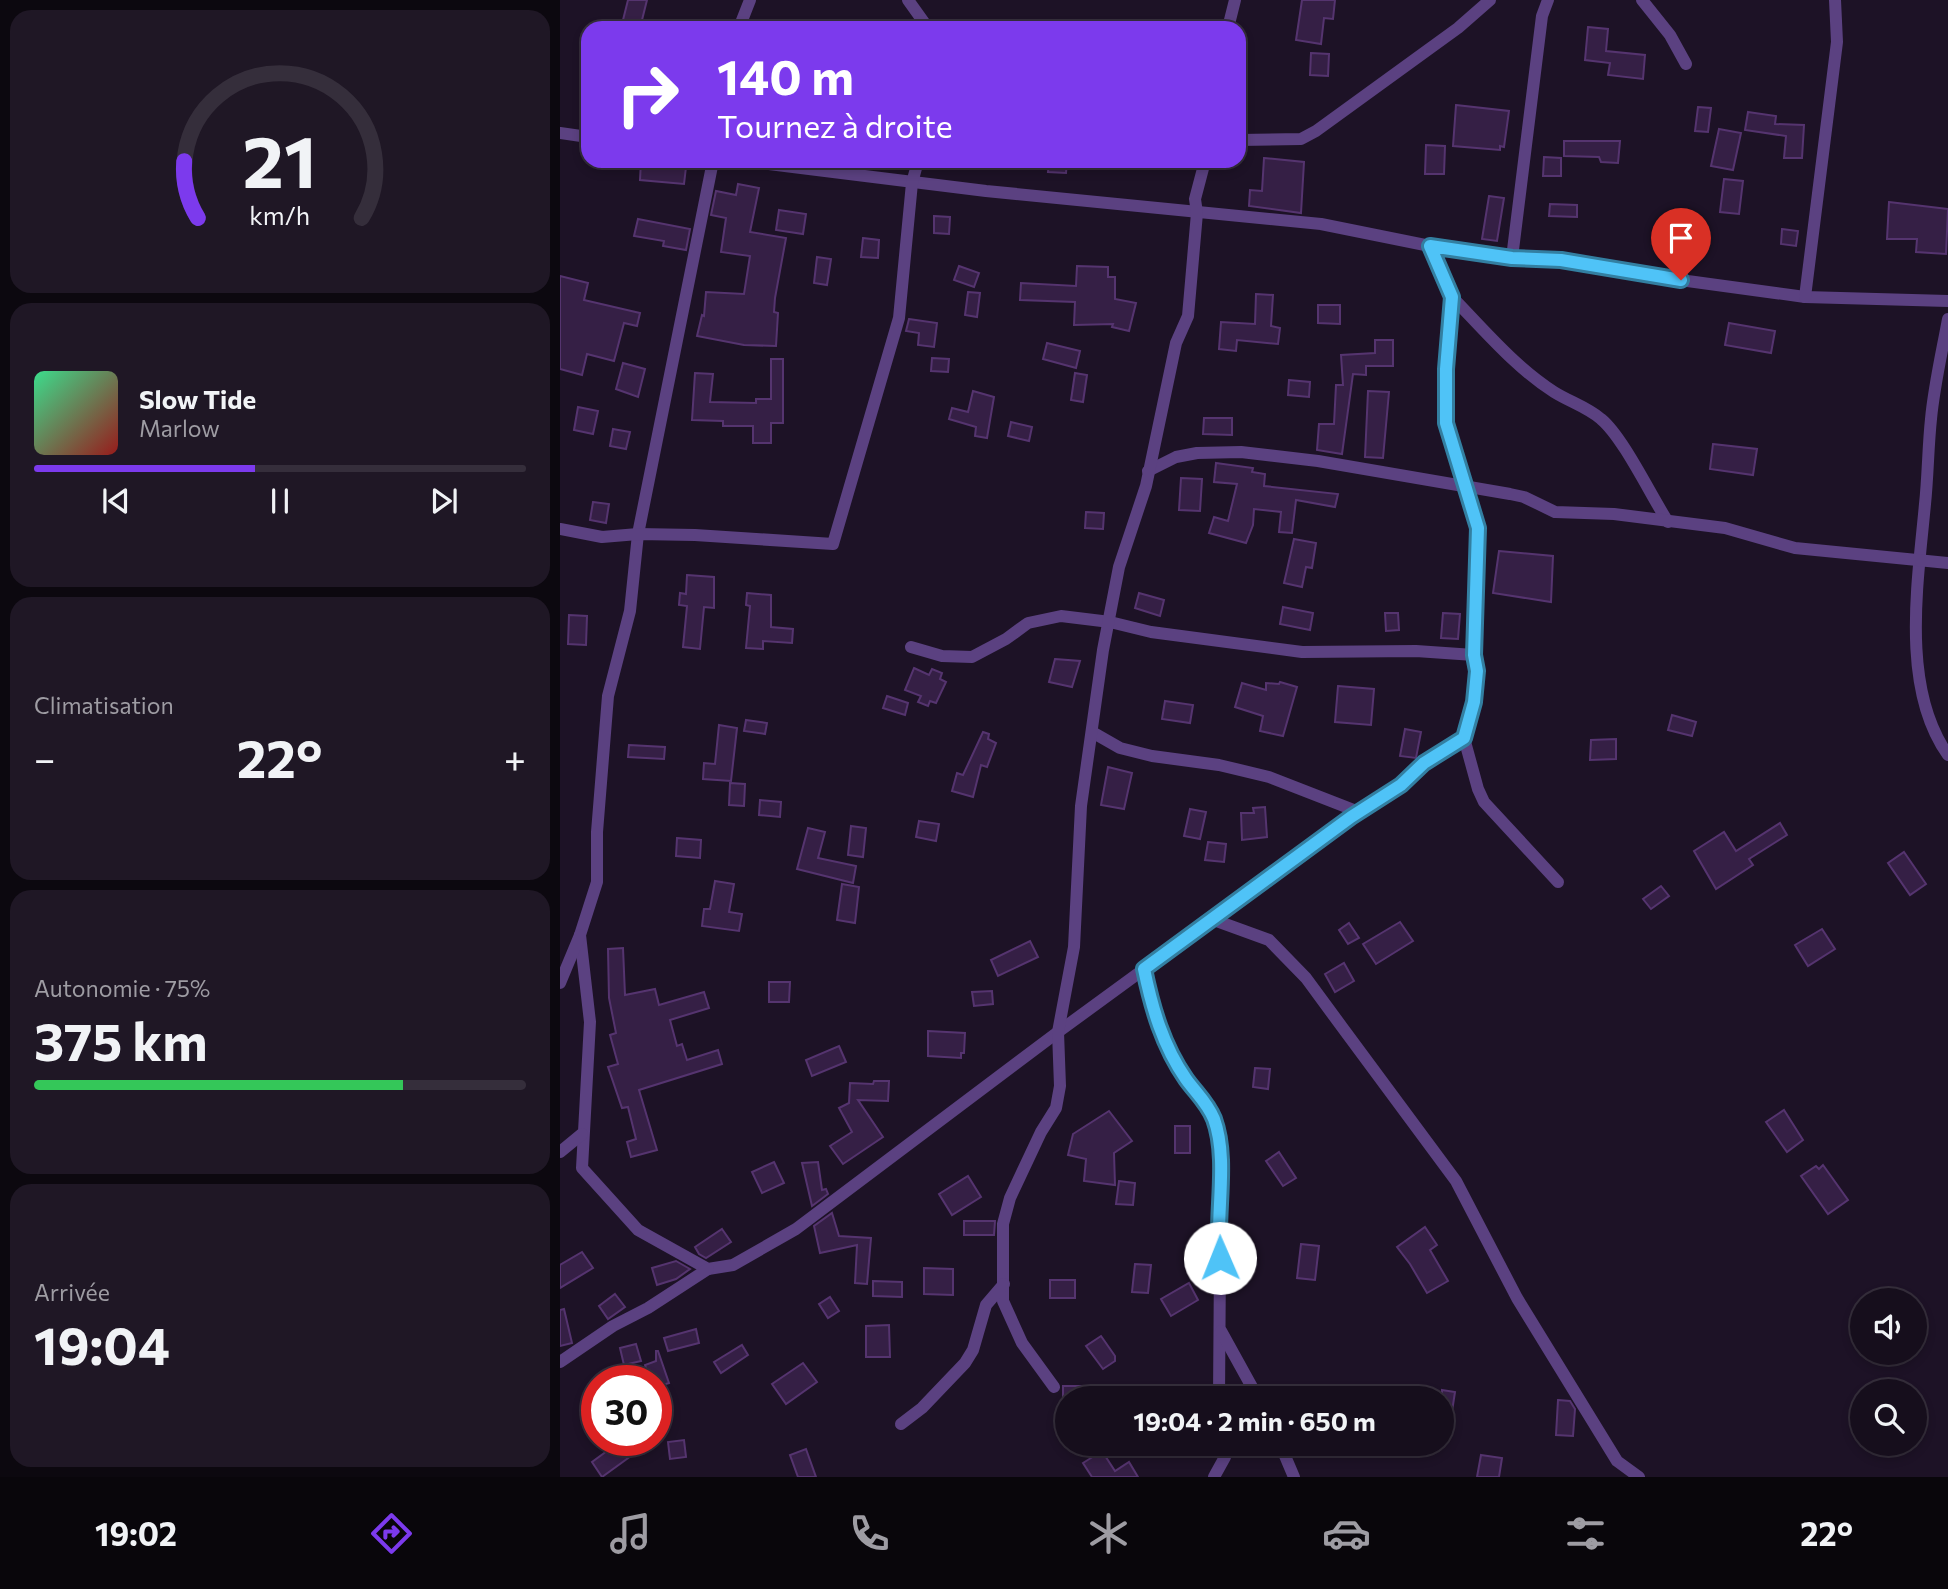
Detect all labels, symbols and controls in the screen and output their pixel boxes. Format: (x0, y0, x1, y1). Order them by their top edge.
text: 140 m (717, 45, 854, 105)
icon: right (602, 49, 693, 140)
text: Tournez à droite (717, 105, 953, 145)
text: 21 (243, 114, 317, 203)
text: km/h (250, 200, 310, 230)
pin (1651, 208, 1711, 280)
icon: arrive (1662, 219, 1700, 257)
text: Slow Tide (139, 383, 256, 414)
text: Marlow (139, 414, 220, 442)
icon: previous (97, 482, 135, 520)
icon: pause (261, 482, 299, 520)
icon: next (425, 482, 463, 520)
text: Climatisation (34, 691, 174, 719)
text: 22° (237, 725, 322, 789)
text: − (34, 734, 56, 781)
text: + (504, 734, 526, 781)
text: Autonomie · 75% (34, 974, 210, 1002)
text: 375 km (34, 1008, 208, 1072)
position arrow (1183, 1221, 1257, 1295)
text: Arrivée (34, 1278, 110, 1306)
map controls (1850, 1288, 1927, 1456)
button: sound (1850, 1288, 1927, 1365)
text: 19:04 (34, 1312, 170, 1376)
speed limit sign: 30 (581, 1365, 672, 1456)
button: search (1850, 1379, 1927, 1456)
text: 19:04 · 2 min · 650 m (1133, 1405, 1376, 1436)
icon: directions (367, 1509, 416, 1558)
icon: music (606, 1509, 655, 1558)
icon: phone (845, 1509, 894, 1558)
icon: climate (1084, 1509, 1133, 1558)
icon: car (1322, 1509, 1371, 1558)
icon: filters (1561, 1509, 1610, 1558)
text: 19:02 (95, 1513, 177, 1553)
text: 22° (1800, 1513, 1853, 1553)

